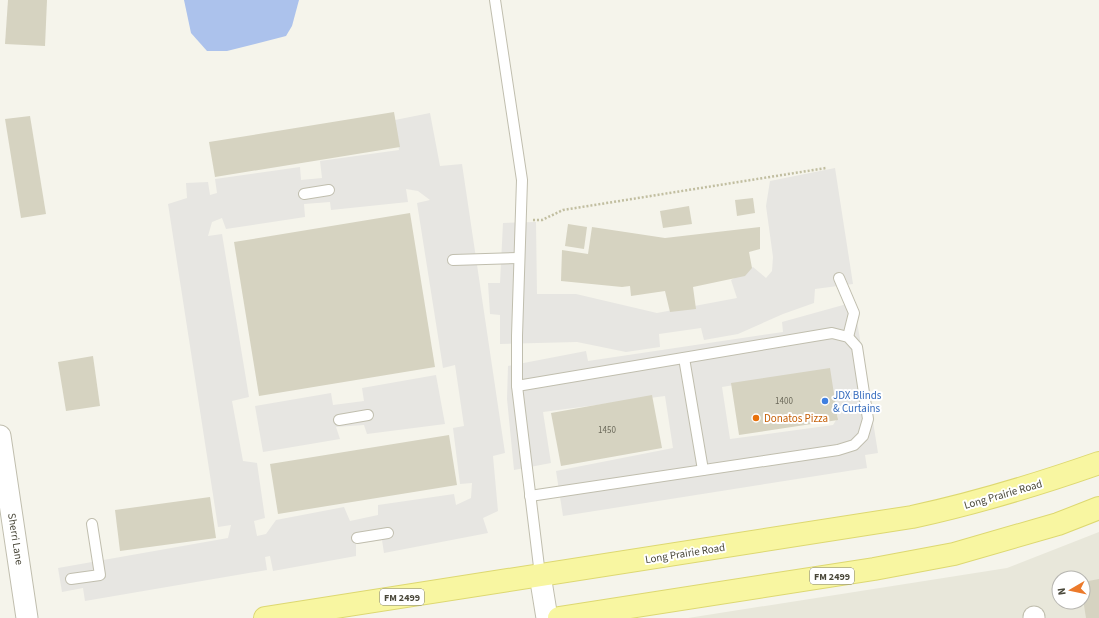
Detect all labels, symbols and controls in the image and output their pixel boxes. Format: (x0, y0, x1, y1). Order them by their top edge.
place label: JDX Blinds & Curtains (833, 388, 882, 416)
house number: 1400 (775, 395, 793, 408)
marker: JDX Blinds & Curtains (820, 396, 830, 406)
place label: Donatos Pizza (764, 411, 828, 426)
marker: Donatos Pizza (751, 413, 761, 423)
house number: 1450 (598, 424, 616, 437)
street label: Long Prairie Road (962, 476, 1044, 513)
street label: Sherri Lane (4, 512, 27, 567)
street label: Long Prairie Road (644, 540, 726, 567)
road number: FM 2499 (810, 568, 854, 584)
north arrow (1051, 570, 1091, 610)
text: N (1054, 587, 1070, 596)
road number: FM 2499 (380, 589, 424, 605)

